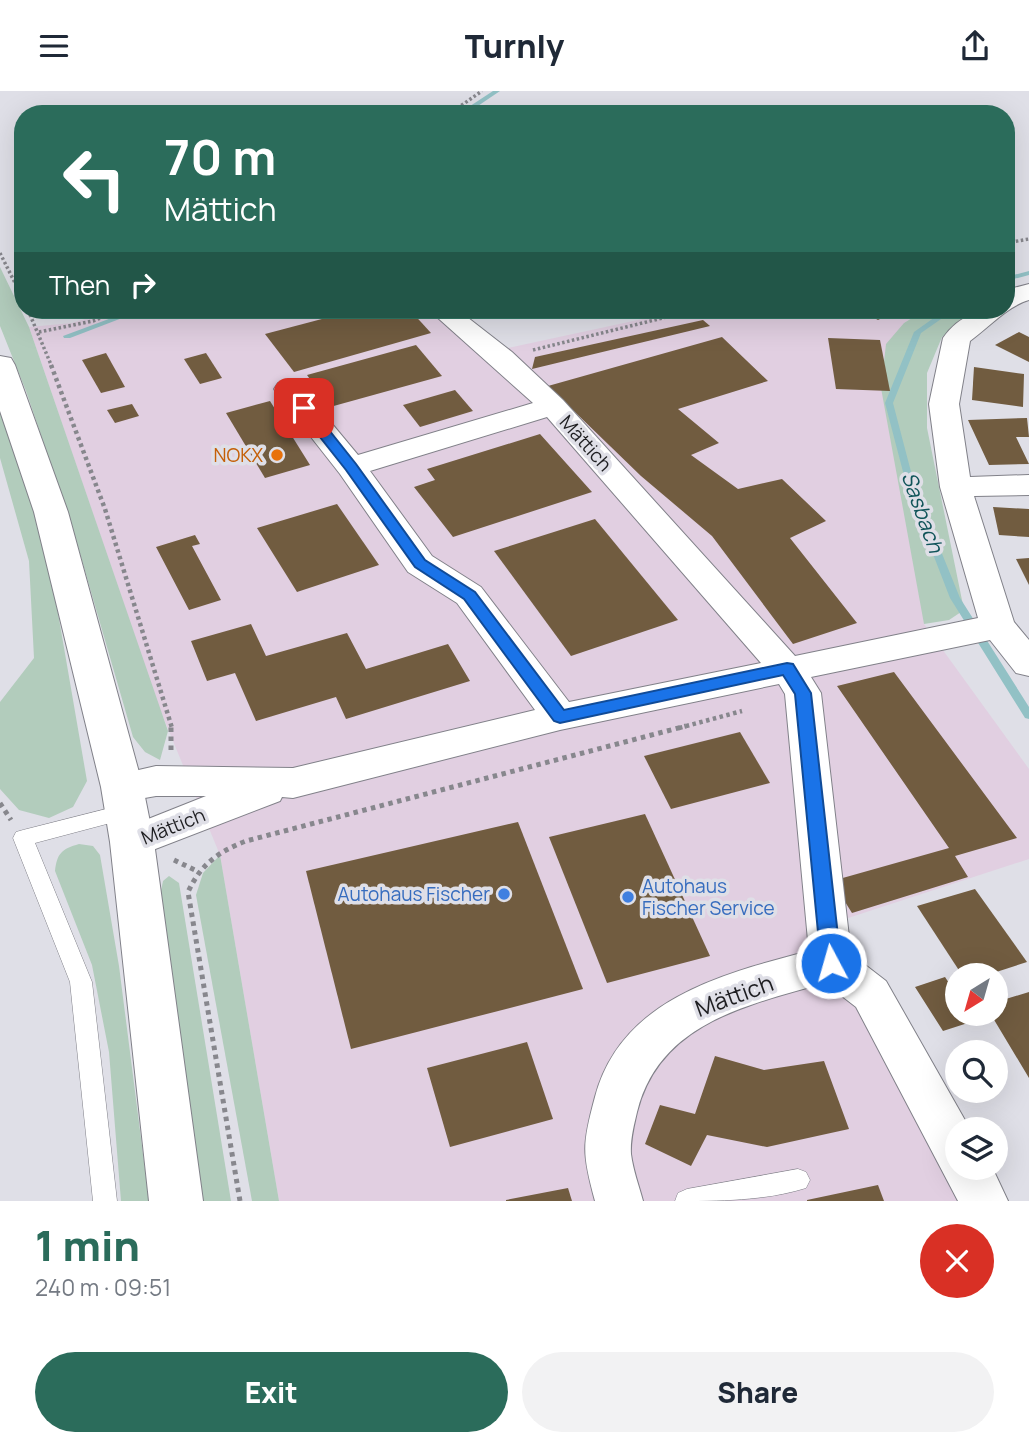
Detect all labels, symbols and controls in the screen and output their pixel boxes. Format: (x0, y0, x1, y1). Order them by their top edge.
text: Turnly (465, 24, 564, 68)
icon: menu (35, 27, 73, 65)
icon: share (956, 27, 994, 65)
text: 70 m (164, 123, 276, 190)
icon: left (49, 133, 140, 224)
text: Mättich (164, 187, 277, 231)
icon: right (124, 266, 162, 304)
text: Then (49, 267, 110, 303)
pin (274, 378, 334, 438)
icon: arrive (285, 389, 323, 427)
street label: Mättich (554, 409, 618, 477)
place label: NOKX (213, 442, 263, 468)
marker: NOKX (269, 447, 285, 463)
water label: Sasbach (896, 468, 951, 558)
street label: Mättich (137, 801, 209, 851)
place label: Autohaus Fischer Service (642, 873, 775, 921)
place label: Autohaus Fischer (338, 881, 490, 907)
marker: Autohaus Fischer (496, 886, 512, 902)
marker: Autohaus Fischer Service (620, 889, 636, 905)
position arrow (794, 926, 868, 1000)
north arrow (945, 963, 1008, 1025)
map controls (945, 963, 1008, 1180)
street label: Mättich (690, 966, 778, 1024)
button: search (945, 1040, 1008, 1103)
button: layers (945, 1117, 1008, 1180)
text: 1 min (35, 1216, 140, 1274)
button: close (920, 1224, 994, 1298)
text: 240 m · 09:51 (35, 1271, 171, 1303)
button: Exit (35, 1352, 508, 1432)
button: Share (522, 1352, 994, 1432)

